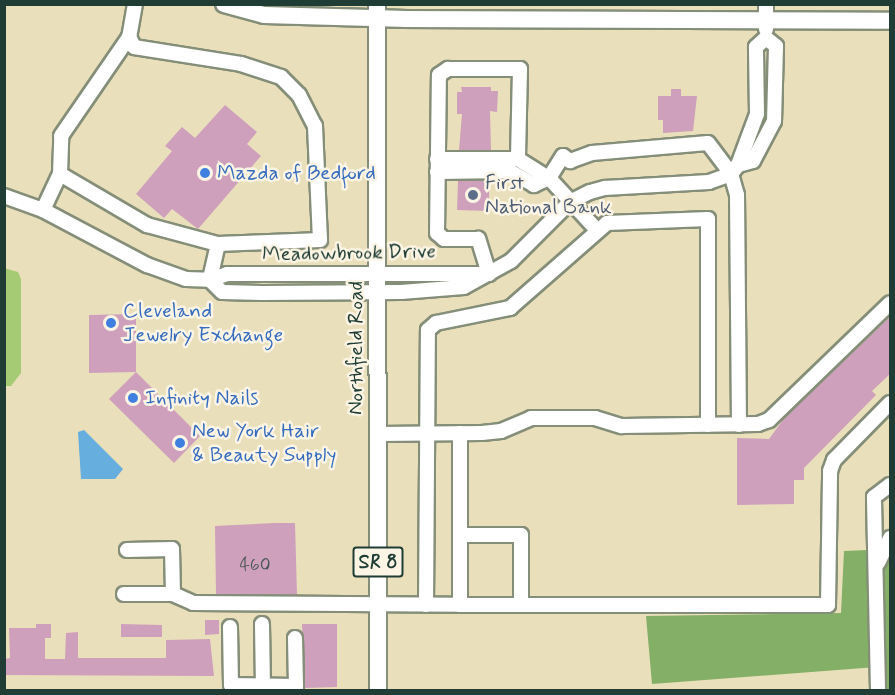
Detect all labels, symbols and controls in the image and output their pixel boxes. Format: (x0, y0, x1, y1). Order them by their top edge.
place label: Mazda of Bedford (217, 160, 377, 186)
marker: Mazda of Bedford (198, 166, 212, 180)
place label: First National Bank (485, 170, 609, 220)
marker: First National Bank (466, 188, 480, 202)
street label: Meadowbrook Drive (262, 239, 436, 267)
street label: Northfield Road (343, 282, 369, 414)
place label: Cleveland Jewelry Exchange (123, 298, 284, 348)
marker: Cleveland Jewelry Exchange (104, 316, 118, 330)
place label: Infinity Nails (145, 385, 259, 411)
marker: Infinity Nails (126, 391, 140, 405)
place label: New York Hair & Beauty Supply (192, 418, 338, 468)
marker: New York Hair & Beauty Supply (173, 436, 187, 450)
road number: SR 8 (352, 545, 404, 579)
house number: 460 (239, 554, 271, 576)

